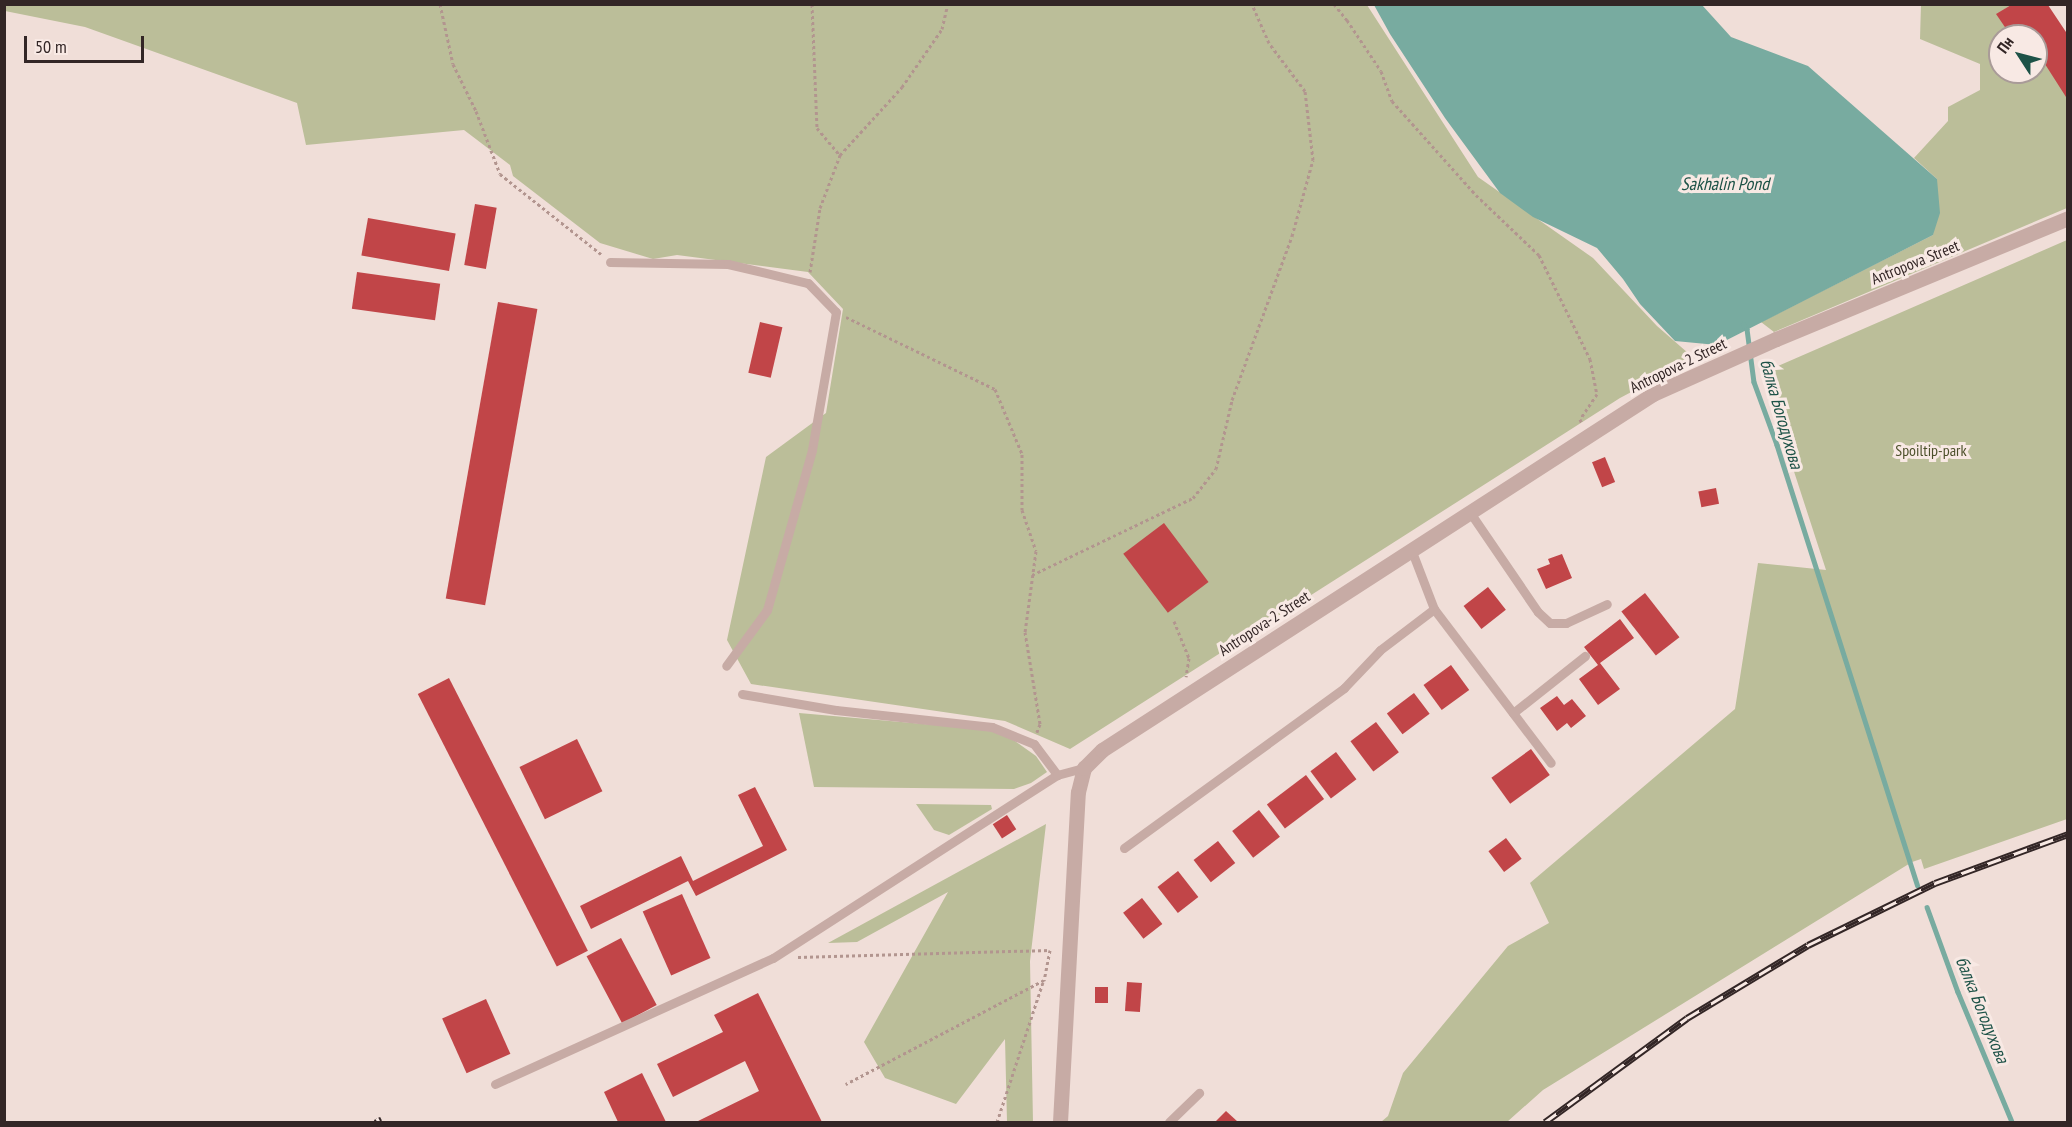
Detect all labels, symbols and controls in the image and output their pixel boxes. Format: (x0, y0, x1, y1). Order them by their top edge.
scale bar (27, 24, 147, 62)
north arrow (1988, 24, 2048, 84)
text: Пн (1992, 32, 2018, 57)
text: 50 m (35, 35, 67, 58)
water label: Sakhalin Pond (1681, 173, 1769, 195)
street label: Antropova Street (1868, 236, 1962, 288)
street label: Antropova-2 Street (1627, 333, 1729, 397)
water label: балка Богодухова (1755, 357, 1807, 471)
park label: Spoiltip-park (1895, 440, 1967, 460)
street label: Antropova-2 Street (1215, 586, 1313, 660)
water label: балка Богодухова (1951, 954, 2013, 1066)

